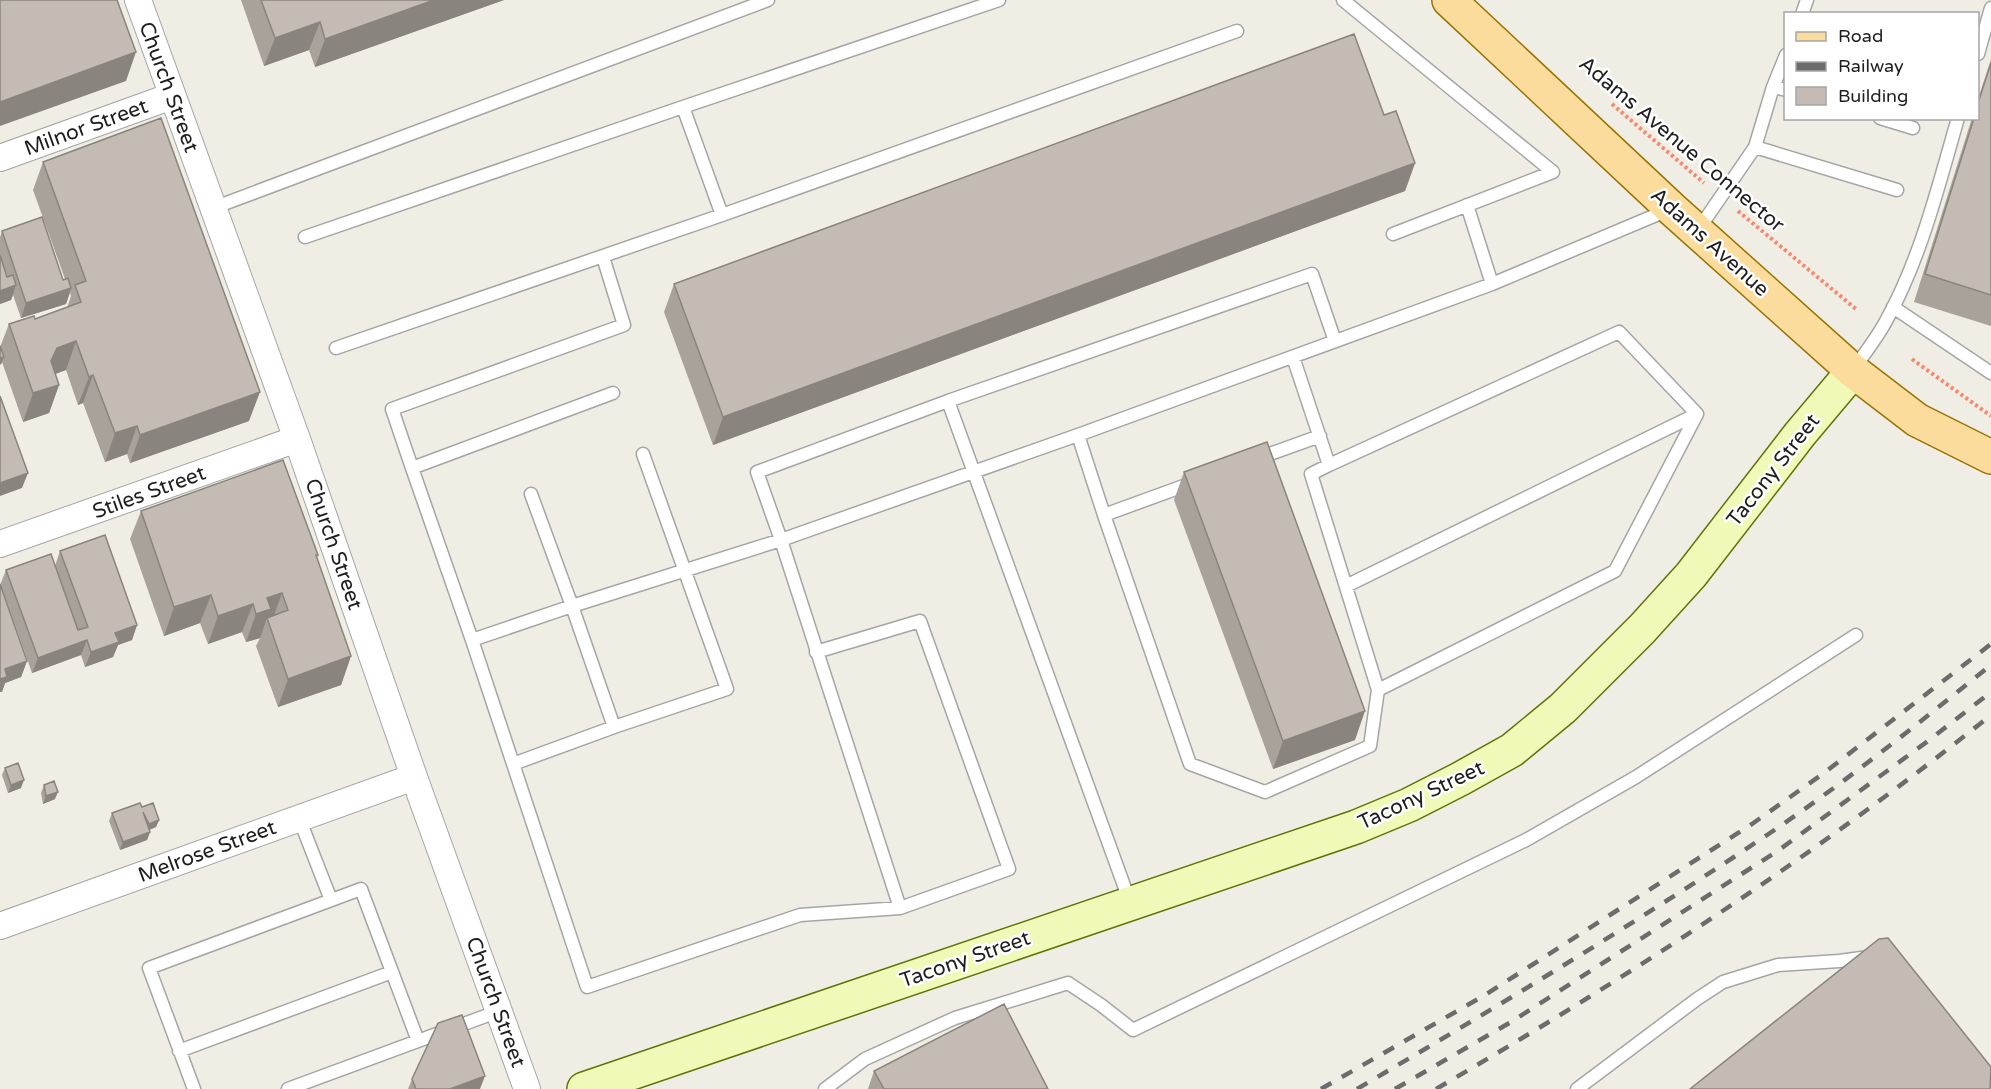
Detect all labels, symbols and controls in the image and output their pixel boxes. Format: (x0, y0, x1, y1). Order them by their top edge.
legend (1784, 12, 1979, 120)
street label: Church Street (133, 18, 204, 156)
text: Road (1838, 25, 1883, 47)
street label: Adams Avenue Connector (1574, 51, 1789, 238)
text: Railway (1838, 55, 1904, 77)
text: Building (1838, 85, 1908, 107)
street label: Milnor Street (21, 94, 151, 161)
street label: Adams Avenue (1645, 183, 1774, 302)
street label: Tacony Street (1722, 409, 1825, 532)
street label: Stiles Street (89, 460, 209, 524)
street label: Church Street (299, 475, 368, 613)
street label: Tacony Street (1354, 755, 1488, 836)
street label: Melrose Street (135, 815, 280, 888)
street label: Tacony Street (897, 925, 1034, 993)
street label: Church Street (460, 933, 531, 1071)

